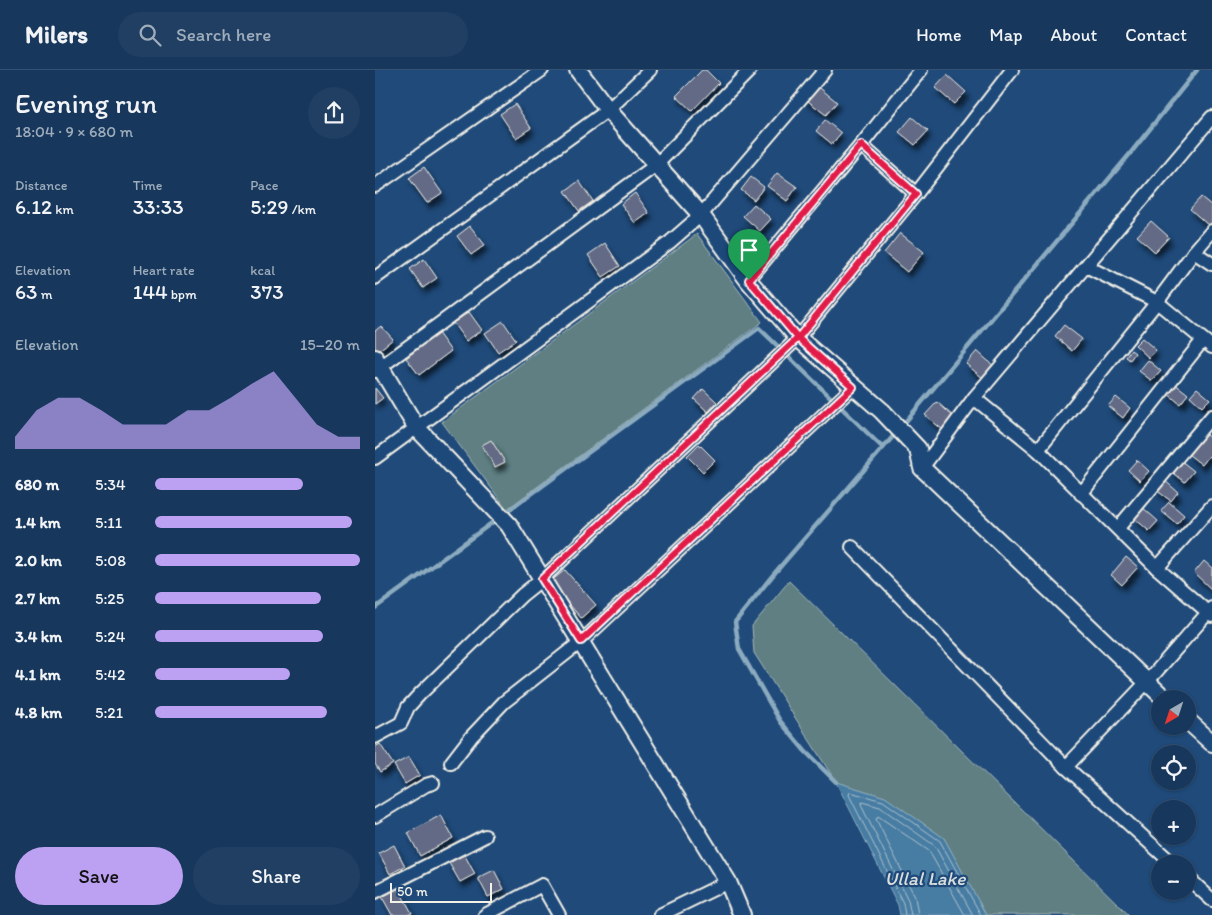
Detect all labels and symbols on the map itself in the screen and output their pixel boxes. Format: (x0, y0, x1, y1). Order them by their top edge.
pin (728, 229, 770, 280)
north arrow (1151, 690, 1196, 735)
water label: Ullal Lake (885, 867, 966, 890)
scale bar (390, 880, 493, 903)

